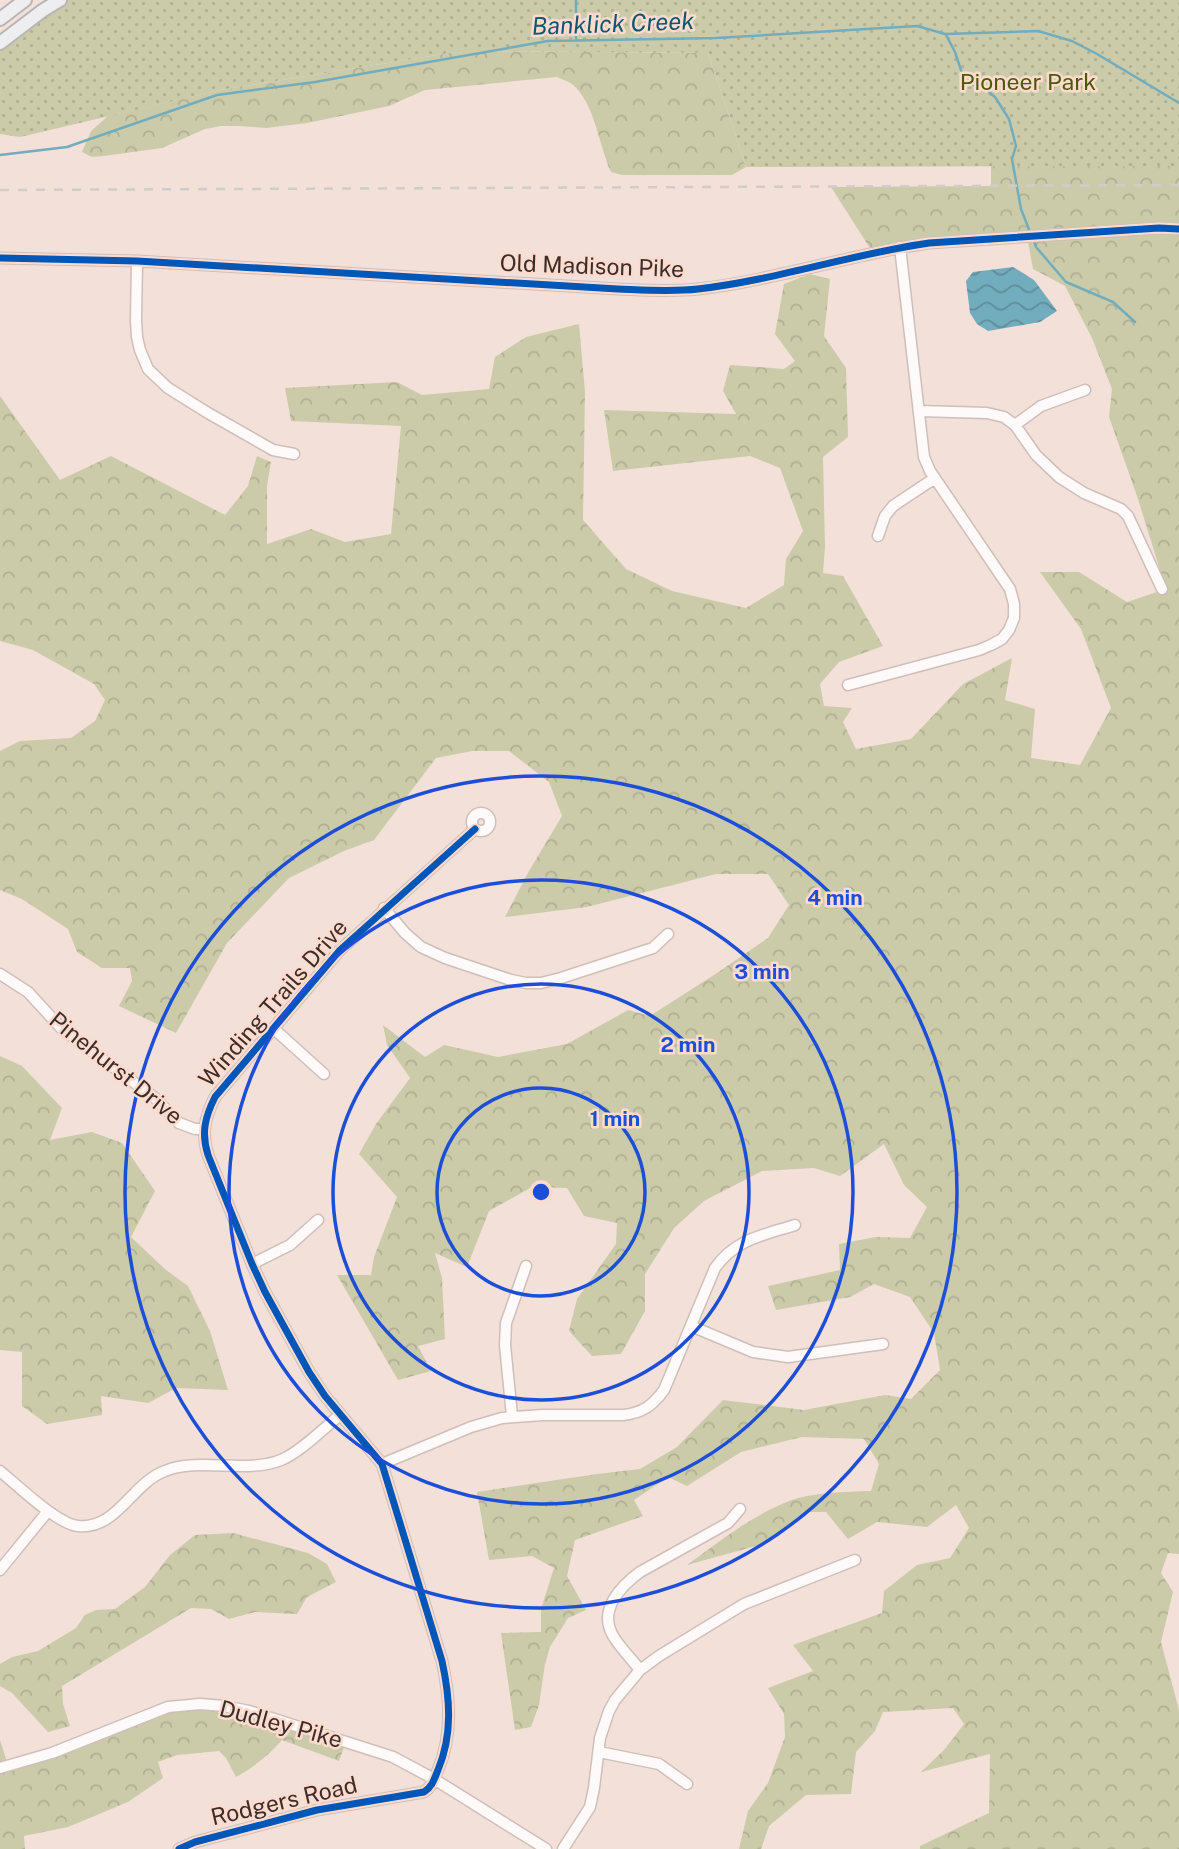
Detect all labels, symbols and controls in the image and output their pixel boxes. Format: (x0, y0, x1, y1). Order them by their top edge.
water label: Banklick Creek (531, 6, 695, 40)
park label: Pioneer Park (960, 68, 1096, 95)
street label: Old Madison Pike (499, 249, 685, 282)
text: 4 min (807, 885, 863, 910)
street label: Winding Trails Drive (193, 914, 353, 1092)
text: 3 min (734, 959, 790, 984)
street label: Pinehurst Drive (44, 1006, 188, 1130)
text: 2 min (660, 1032, 716, 1057)
text: 1 min (590, 1106, 640, 1131)
centre of rings (529, 1180, 553, 1204)
street label: Dudley Pike (217, 1694, 346, 1753)
street label: Rodgers Road (208, 1771, 360, 1830)

